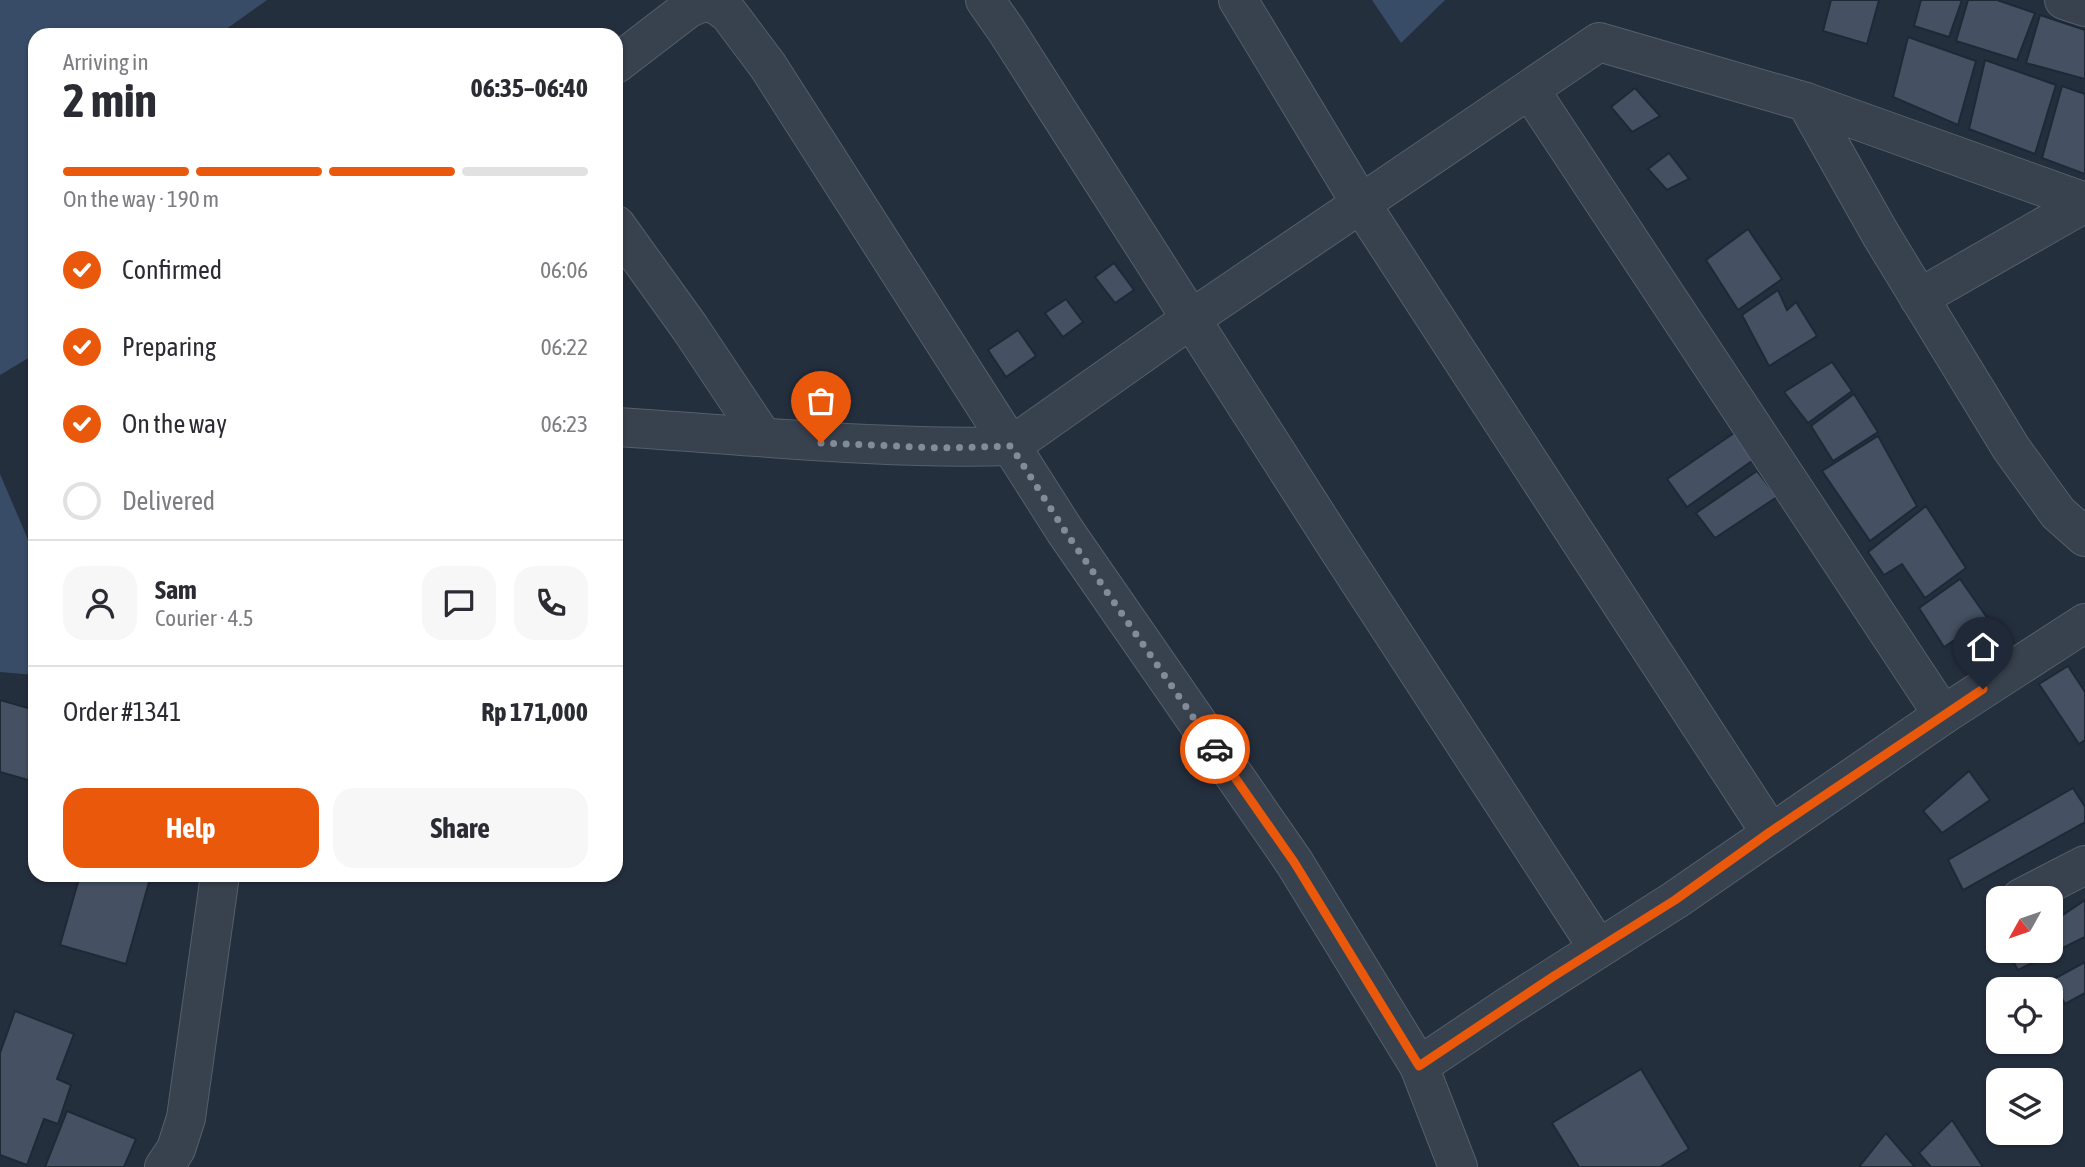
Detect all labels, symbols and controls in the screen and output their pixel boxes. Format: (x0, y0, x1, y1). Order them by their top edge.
text: Arriving in (63, 49, 149, 75)
text: 06:35–06:40 (471, 73, 588, 103)
text: 2 min (63, 74, 157, 127)
text: On the way · 190 m (63, 186, 219, 212)
icon: check (63, 251, 101, 289)
text: Confirmed (122, 255, 222, 285)
text: 06:06 (540, 257, 588, 283)
icon: check (63, 328, 101, 366)
text: Preparing (122, 332, 216, 362)
text: 06:22 (541, 334, 588, 360)
pin (791, 371, 851, 443)
icon: bag (802, 382, 840, 420)
icon: check (63, 405, 101, 443)
text: On the way (122, 409, 227, 439)
text: 06:23 (541, 411, 588, 437)
text: Delivered (122, 486, 215, 516)
button: person (63, 566, 137, 640)
button: chat (422, 566, 496, 640)
button: phone (514, 566, 588, 640)
text: Sam (155, 575, 197, 605)
text: Courier · 4.5 (155, 605, 254, 631)
pin (1953, 617, 2013, 689)
icon: home (1964, 628, 2002, 666)
text: Order #1341 (63, 697, 182, 727)
text: Rp 171,000 (481, 697, 588, 727)
courier (1180, 714, 1250, 784)
icon: car (1196, 730, 1234, 768)
button: Help (63, 788, 319, 868)
button: Share (333, 788, 588, 868)
north arrow (1986, 886, 2063, 962)
map controls (1986, 886, 2063, 1145)
button: locate (1986, 977, 2063, 1054)
button: layers (1986, 1068, 2063, 1145)

